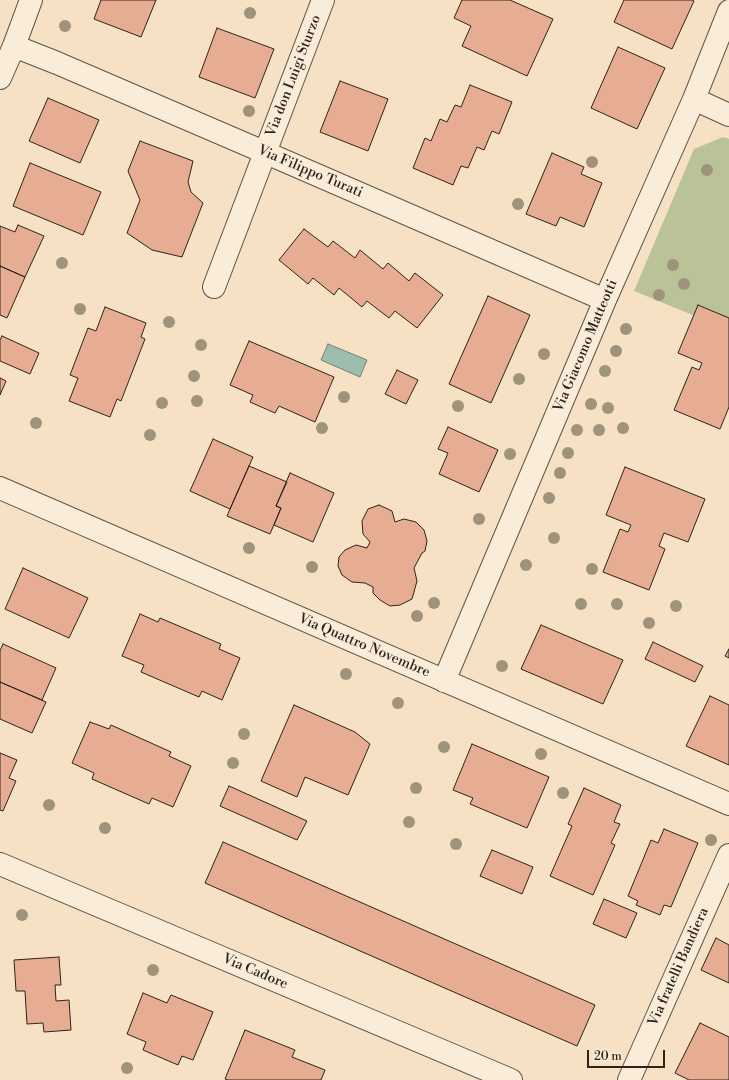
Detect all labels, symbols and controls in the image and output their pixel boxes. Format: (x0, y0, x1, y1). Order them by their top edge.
street label: Via don Luigi Sturzo (263, 13, 325, 139)
street label: Via Filippo Turati (255, 142, 365, 202)
street label: Via Giacomo Matteotti (550, 277, 622, 415)
street label: Via Quattro Novembre (296, 611, 432, 681)
street label: Via fratelli Bandiera (645, 905, 713, 1029)
street label: Via Cadore (220, 951, 290, 993)
scale bar (589, 1042, 667, 1068)
text: 20 m (594, 1049, 622, 1064)

